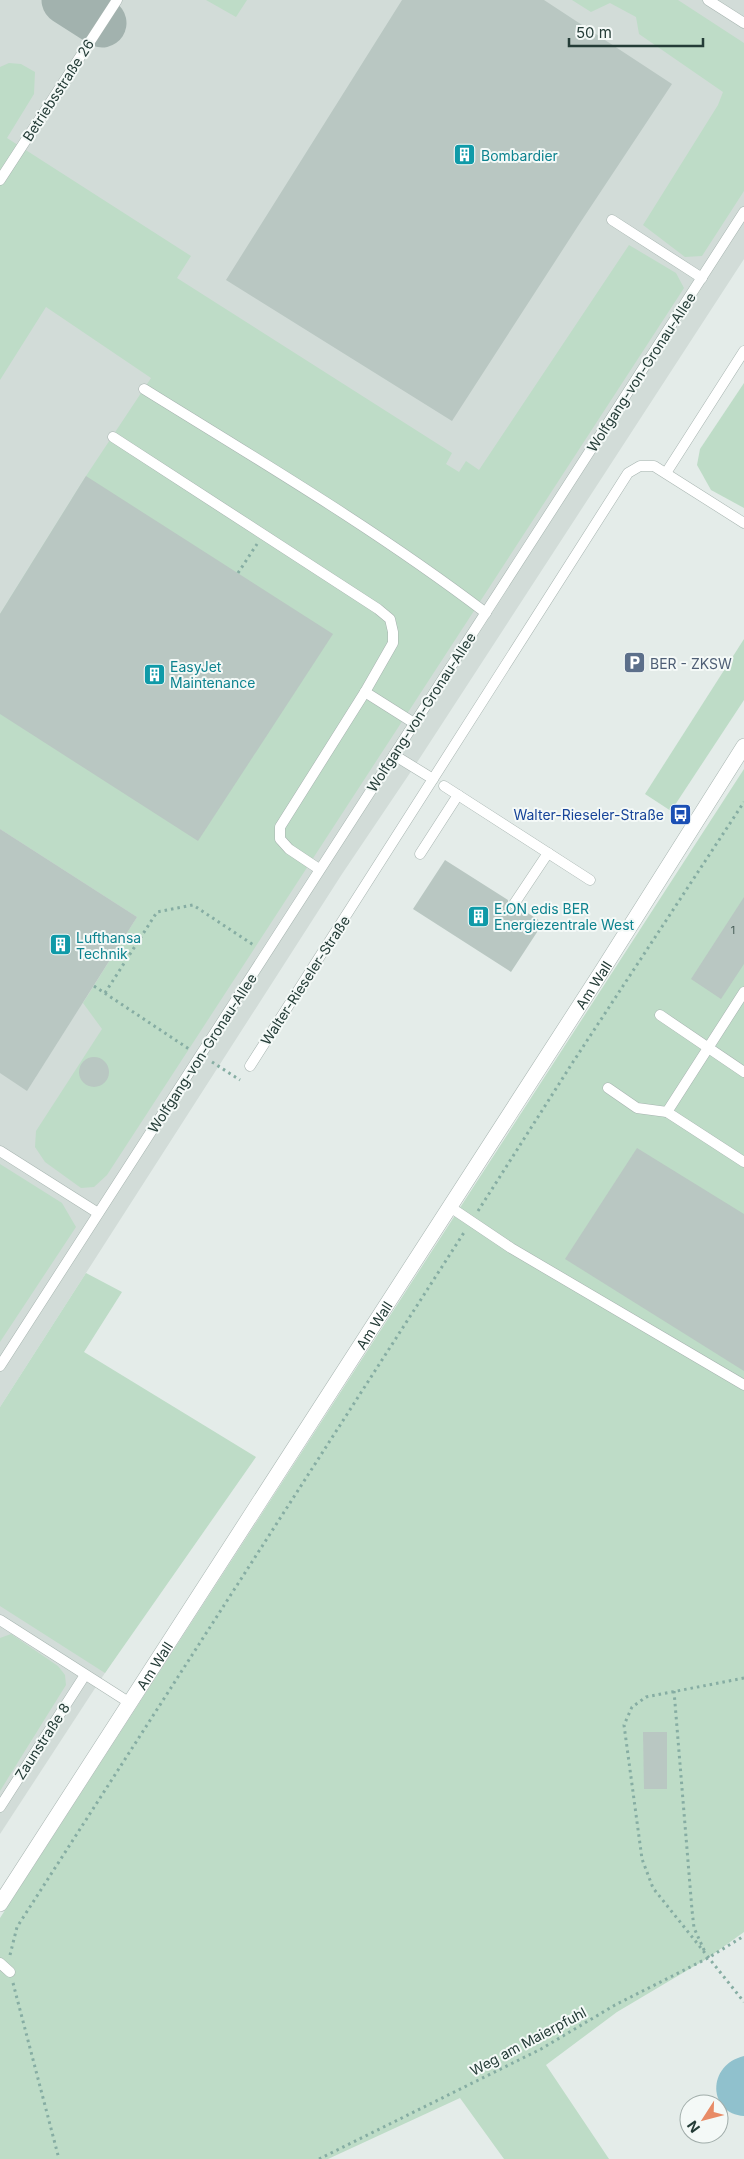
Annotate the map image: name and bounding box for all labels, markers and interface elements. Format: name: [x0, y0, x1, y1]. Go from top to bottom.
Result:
scale bar: [569, 15, 703, 47]
text: 50 m: [576, 23, 612, 42]
street label: Betriebsstraße 26: [19, 36, 97, 144]
building icon: Bombardier: [453, 143, 477, 167]
place label: Bombardier: [481, 147, 558, 164]
street label: Wolfgang-von-Gronau-Allee: [583, 289, 699, 455]
street label: Wolfgang-von-Gronau-Allee: [363, 629, 479, 795]
parking icon: BER - ZKSW: [622, 651, 646, 675]
place label: BER - ZKSW: [650, 655, 732, 672]
place label: EasyJet Maintenance: [170, 658, 255, 691]
building icon: EasyJet Maintenance: [142, 662, 166, 686]
bus stop icon: Walter-Rieseler-Straße: [668, 802, 692, 826]
place label: Walter-Rieseler-Straße: [513, 806, 664, 823]
place label: E.ON edis BER Energiezentrale West: [494, 900, 635, 933]
building icon: E.ON edis BER Energiezentrale West: [466, 904, 490, 928]
street label: Walter-Rieseler-Straße: [257, 912, 353, 1048]
house number: 1: [731, 923, 735, 937]
place label: Lufthansa Technik: [76, 929, 141, 962]
building icon: Lufthansa Technik: [48, 933, 72, 957]
street label: Am Wall: [571, 958, 615, 1012]
street label: Wolfgang-von-Gronau-Allee: [144, 970, 260, 1136]
street label: Am Wall: [352, 1298, 395, 1352]
street label: Am Wall: [132, 1638, 176, 1692]
street label: Zaunstraße 8: [11, 1700, 73, 1782]
street label: Weg am Maierpfuhl: [467, 2003, 589, 2079]
north arrow: [679, 2094, 729, 2144]
text: N: [683, 2118, 703, 2136]

